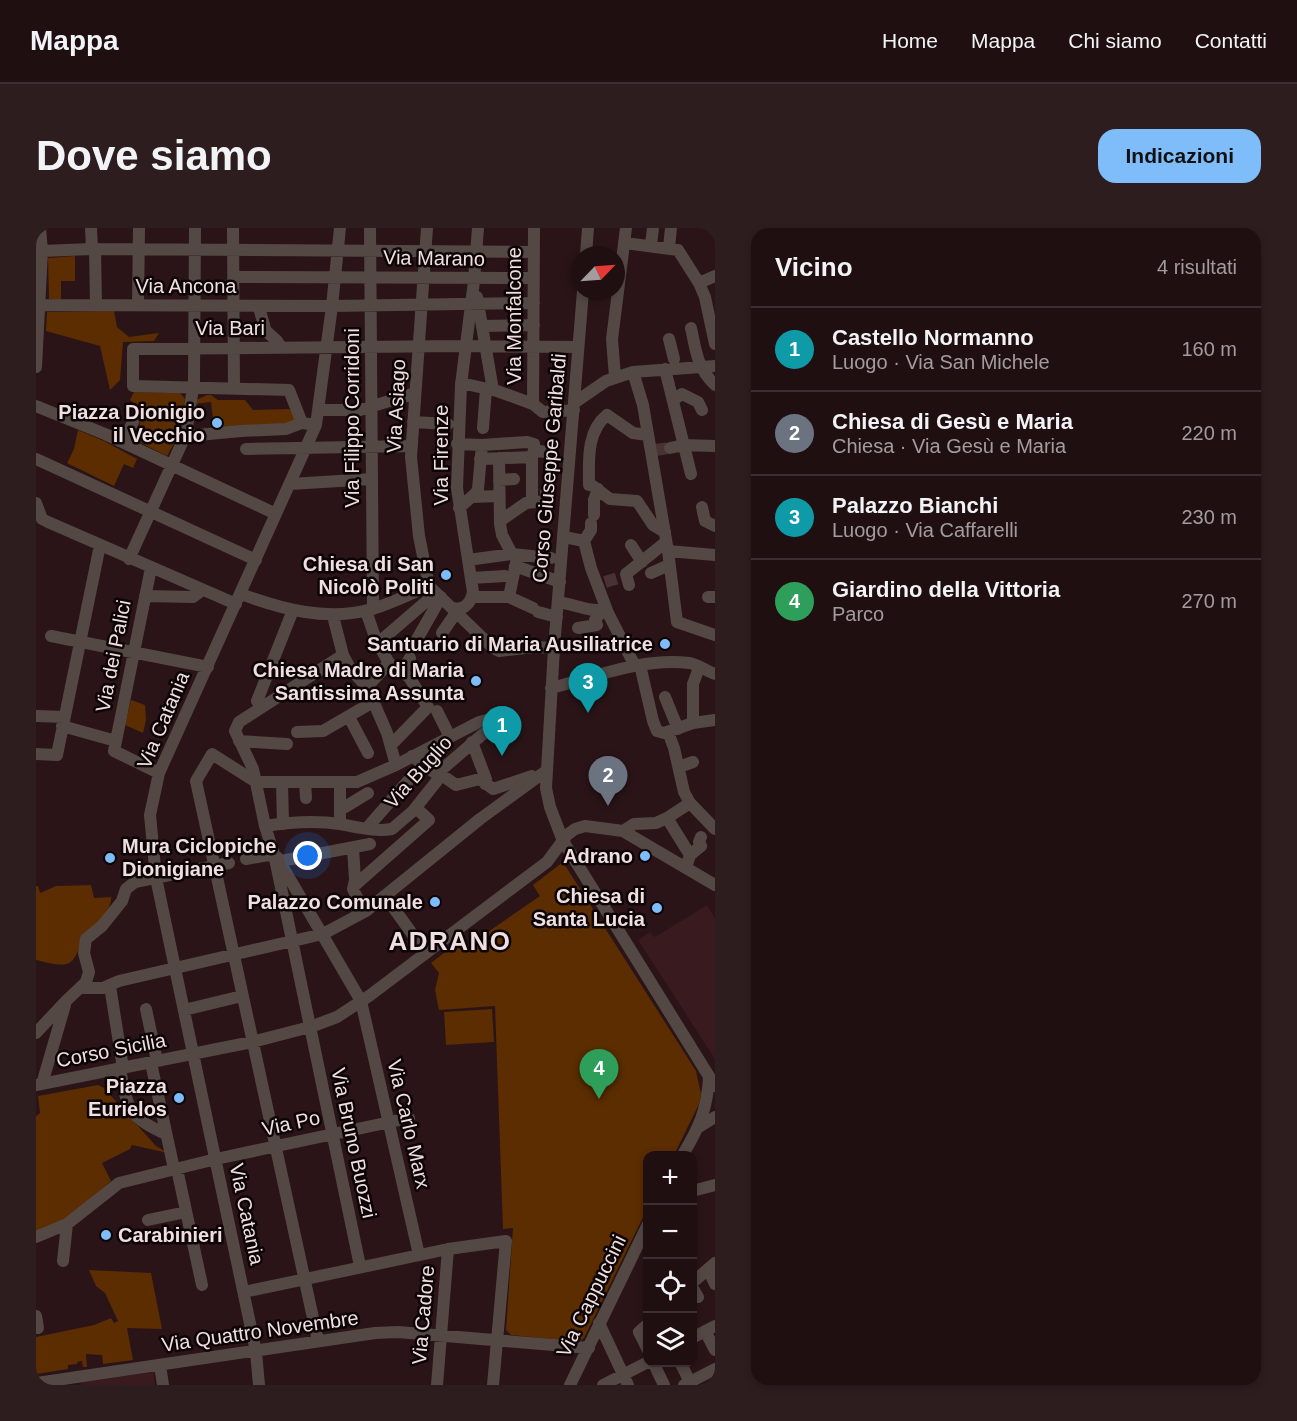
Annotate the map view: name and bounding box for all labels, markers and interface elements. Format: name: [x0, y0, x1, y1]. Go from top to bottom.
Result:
text: Mappa: [30, 25, 119, 56]
text: Home: [882, 29, 938, 52]
text: Mappa: [971, 29, 1035, 52]
text: Chi siamo: [1068, 29, 1162, 52]
text: Contatti: [1195, 29, 1267, 52]
button: Indicazioni: [1098, 129, 1261, 183]
text: Dove siamo: [36, 132, 272, 179]
street label: Via Marano: [383, 246, 485, 270]
north arrow: [571, 246, 625, 300]
street label: Via Monfalcone: [503, 247, 525, 385]
text: Vicino: [775, 252, 853, 282]
text: 4 risultati: [1157, 256, 1237, 278]
street label: Via Ancona: [136, 275, 237, 297]
street label: Via Bari: [195, 317, 265, 339]
text: Castello Normanno: [832, 325, 1034, 350]
street label: Via Filippo Corridoni: [341, 328, 363, 508]
text: 1: [789, 338, 800, 360]
text: 160 m: [1181, 338, 1237, 360]
text: Luogo · Via San Michele: [832, 351, 1050, 373]
street label: Corso Giuseppe Garibaldi: [528, 352, 570, 584]
street label: Via Asiago: [383, 358, 409, 454]
place label: Piazza Dionigio il Vecchio: [58, 401, 205, 446]
street label: Via Firenze: [430, 405, 452, 505]
text: Chiesa di Gesù e Maria: [832, 409, 1073, 434]
marker: Piazza Dionigio il Vecchio: [210, 416, 224, 430]
text: 2: [789, 422, 800, 444]
text: 220 m: [1181, 422, 1237, 444]
text: Chiesa · Via Gesù e Maria: [832, 435, 1066, 457]
text: Palazzo Bianchi: [832, 493, 998, 518]
text: 3: [789, 506, 800, 528]
text: 230 m: [1181, 506, 1237, 528]
text: Luogo · Via Caffarelli: [832, 519, 1018, 541]
place label: Chiesa di San Nicolò Politi: [303, 553, 434, 598]
marker: Chiesa di San Nicolò Politi: [439, 568, 453, 582]
text: Giardino della Vittoria: [832, 577, 1060, 602]
text: 4: [789, 590, 800, 612]
text: 270 m: [1181, 590, 1237, 612]
street label: Via dei Palici: [91, 598, 135, 714]
text: Parco: [832, 603, 884, 625]
place label: Santuario di Maria Ausiliatrice: [367, 633, 653, 655]
marker: Santuario di Maria Ausiliatrice: [658, 637, 672, 651]
place label: Chiesa Madre di Maria Santissima Assunta: [253, 659, 465, 704]
pin: 3: [568, 664, 608, 713]
street label: Via Catania: [133, 667, 194, 772]
marker: Chiesa Madre di Maria Santissima Assunta: [469, 674, 483, 688]
pin: 1: [482, 706, 522, 756]
street label: Via Buglio: [380, 731, 456, 813]
pin: 2: [588, 756, 628, 806]
place label: Mura Ciclopiche Dionigiane: [122, 835, 276, 880]
your location: [293, 841, 322, 870]
place label: Adrano: [563, 845, 633, 867]
marker: Adrano: [638, 849, 652, 863]
marker: Mura Ciclopiche Dionigiane: [103, 851, 117, 865]
place label: Chiesa di Santa Lucia: [533, 885, 646, 930]
place label: Palazzo Comunale: [247, 891, 423, 913]
marker: Palazzo Comunale: [428, 895, 442, 909]
marker: Chiesa di Santa Lucia: [650, 901, 664, 915]
district label: ADRANO: [388, 926, 512, 956]
street label: Corso Sicilia: [54, 1028, 169, 1071]
pin: 4: [580, 1050, 618, 1099]
street label: Via Carlo Marx: [383, 1057, 435, 1191]
street label: Via Bruno Buozzi: [327, 1066, 381, 1220]
place label: Piazza Eurielos: [88, 1075, 168, 1120]
marker: Piazza Eurielos: [172, 1091, 186, 1105]
street label: Via Po: [260, 1106, 322, 1140]
map controls: [643, 1151, 697, 1367]
button: +: [643, 1151, 697, 1205]
street label: Via Catania: [226, 1161, 269, 1268]
button: −: [643, 1205, 697, 1259]
place label: Carabinieri: [118, 1224, 222, 1246]
marker: Carabinieri: [99, 1228, 113, 1242]
street label: Via Cappuccini: [552, 1231, 630, 1361]
button: locate: [643, 1259, 697, 1313]
street label: Via Cadore: [408, 1264, 438, 1366]
street label: Via Quattro Novembre: [160, 1306, 360, 1356]
button: layers: [643, 1313, 697, 1367]

